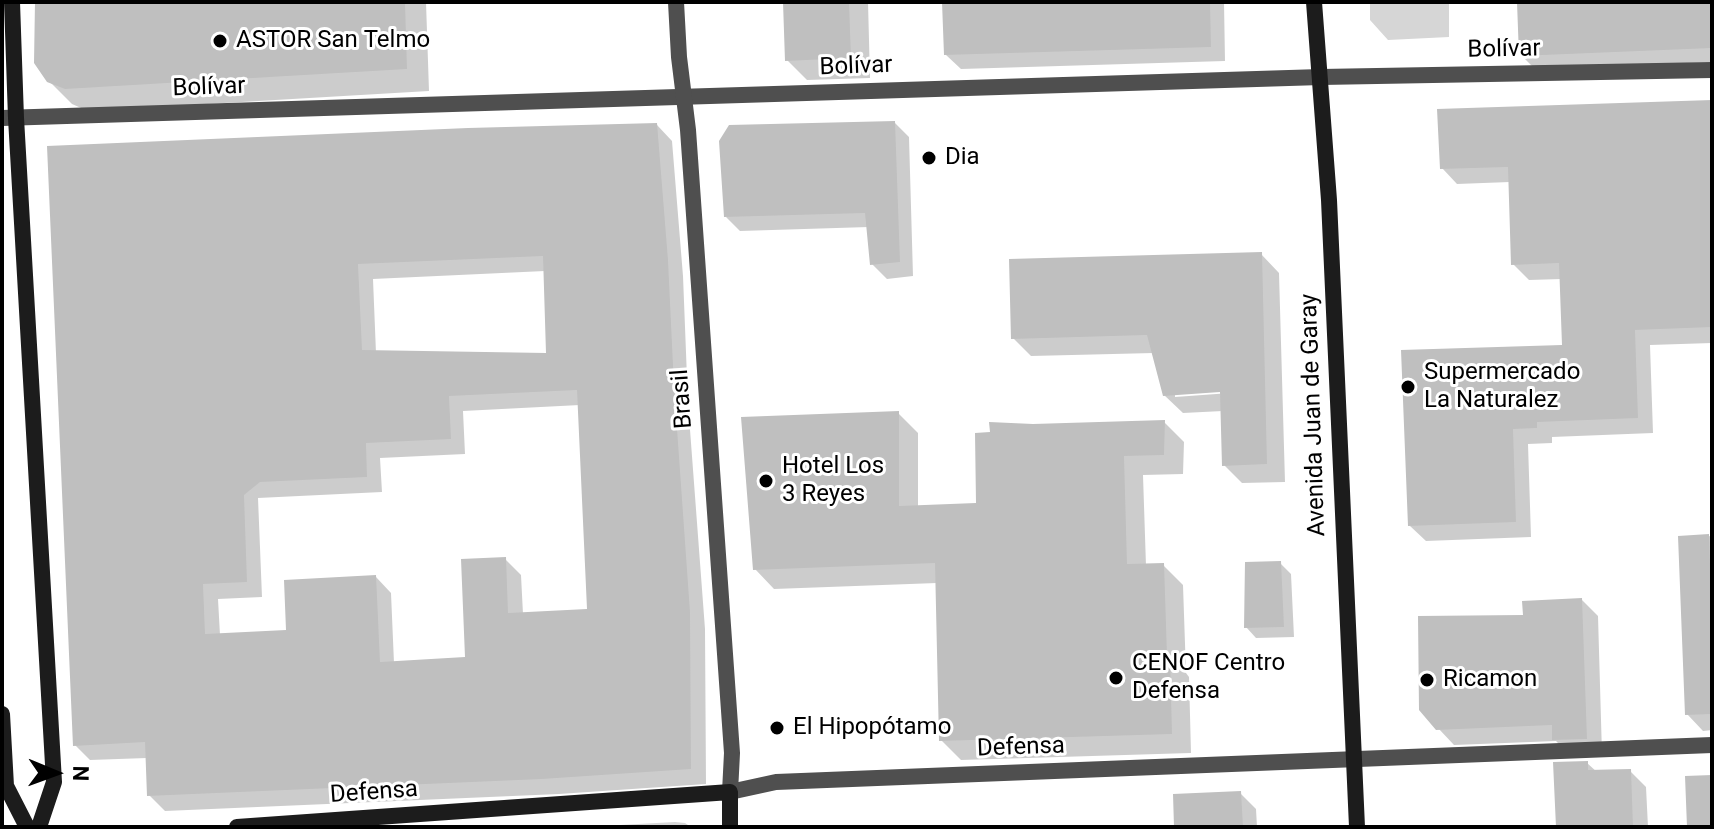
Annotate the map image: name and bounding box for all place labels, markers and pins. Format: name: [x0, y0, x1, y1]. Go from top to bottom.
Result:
place label: ASTOR San Telmo: [236, 27, 430, 55]
marker: ASTOR San Telmo: [211, 32, 229, 50]
place label: Dia: [945, 144, 980, 172]
marker: Dia: [920, 149, 938, 167]
place label: Supermercado La Naturalez: [1424, 359, 1580, 415]
marker: Supermercado La Naturalez: [1399, 378, 1417, 396]
place label: Hotel Los 3 Reyes: [782, 453, 884, 509]
marker: Hotel Los 3 Reyes: [757, 472, 775, 490]
place label: CENOF Centro Defensa: [1132, 650, 1285, 706]
place label: Ricamon: [1443, 666, 1537, 694]
marker: CENOF Centro Defensa: [1107, 669, 1125, 687]
marker: Ricamon: [1418, 671, 1436, 689]
place label: El Hipopótamo: [793, 714, 951, 742]
marker: El Hipopótamo: [768, 719, 786, 737]

